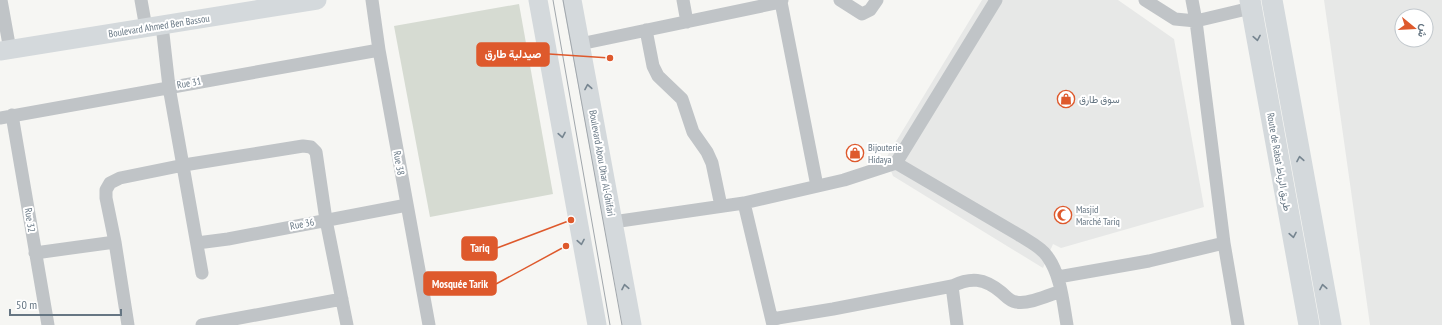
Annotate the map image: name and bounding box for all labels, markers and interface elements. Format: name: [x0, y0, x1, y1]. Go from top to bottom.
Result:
north arrow: [1394, 8, 1434, 48]
street label: Boulevard Ahmed Ben Bassou: [108, 12, 210, 40]
text: ش: [1415, 23, 1432, 40]
one-way arrow: [1252, 35, 1260, 41]
callout: صيدلية طارق: [477, 43, 549, 66]
text: صيدلية طارق: [485, 47, 541, 61]
street label: Rue 31: [176, 74, 202, 92]
one-way arrow: [585, 84, 593, 90]
shop icon: سوق طارق: [1056, 89, 1076, 109]
place label: سوق طارق: [1079, 93, 1120, 106]
street label: Boulevard Abou Dhar Al-Ghifari: [586, 109, 618, 217]
street label: Route de Rabat طريق الرباط: [1264, 112, 1294, 213]
one-way arrow: [557, 132, 566, 138]
place label: Bijouterie Hidaya: [868, 141, 902, 166]
shop icon: Bijouterie Hidaya: [845, 143, 865, 163]
street label: Rue 38: [390, 150, 408, 176]
one-way arrow: [1296, 156, 1305, 162]
place label: Masjid Marché Tariq: [1076, 203, 1120, 228]
mosque icon: Masjid Marché Tariq: [1053, 205, 1073, 225]
street label: Rue 32: [22, 207, 38, 233]
street label: Rue 36: [289, 215, 316, 233]
one-way arrow: [1288, 232, 1296, 238]
callout: Tariq: [462, 237, 497, 260]
one-way arrow: [577, 239, 585, 245]
text: Tariq: [470, 241, 490, 255]
callout: Mosquée Tarik: [424, 272, 496, 295]
text: Mosquée Tarik: [432, 277, 489, 291]
one-way arrow: [621, 284, 629, 290]
one-way arrow: [1320, 284, 1328, 290]
scale bar: [10, 291, 121, 317]
text: 50 m: [16, 297, 37, 312]

